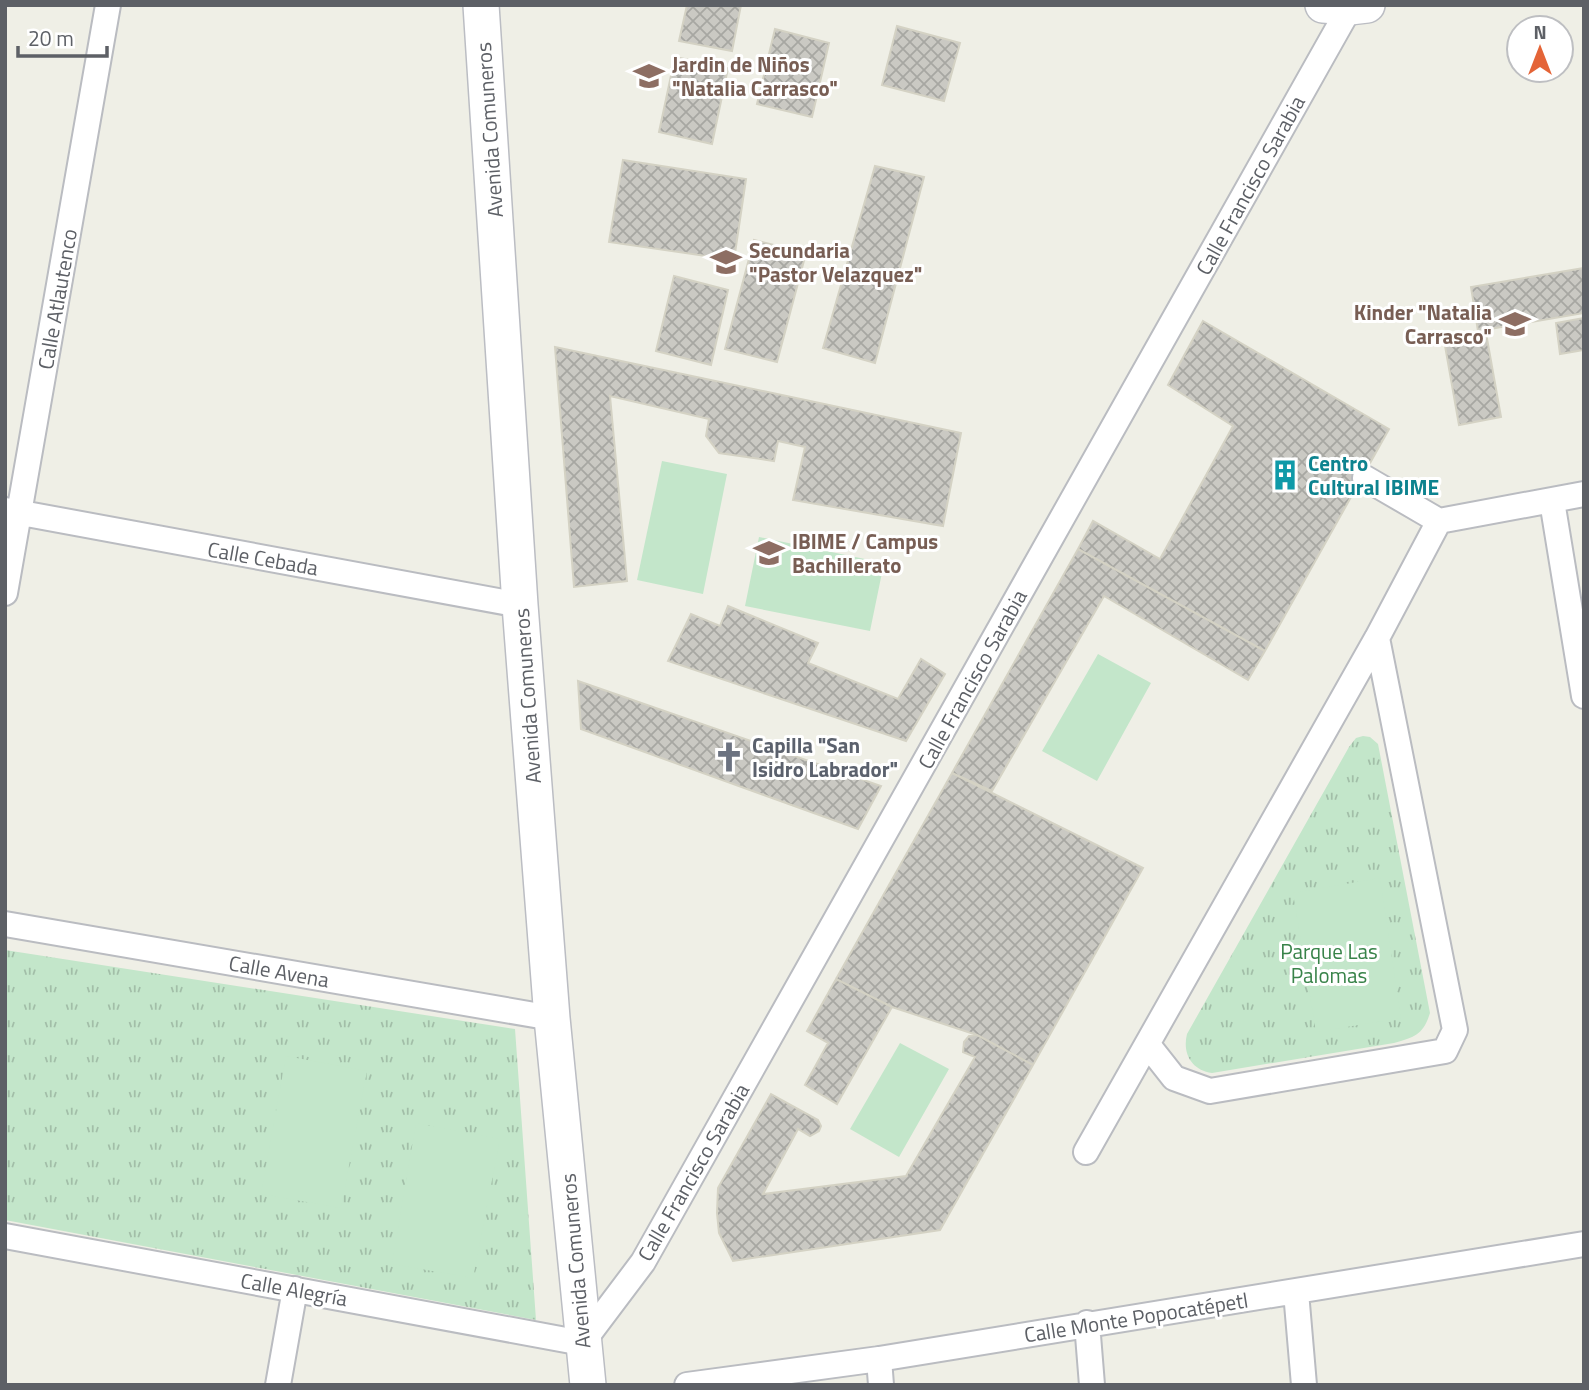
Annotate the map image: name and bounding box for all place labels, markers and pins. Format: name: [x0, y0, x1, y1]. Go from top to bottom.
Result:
place label: Jardin de Niños "Natalia Carrasco": [672, 48, 838, 104]
school or university icon: Jardin de Niños "Natalia Carrasco": [632, 59, 666, 93]
place label: Secundaria "Pastor Velazquez": [749, 234, 922, 290]
school or university icon: Secundaria "Pastor Velazquez": [709, 245, 743, 279]
place label: Kinder "Natalia Carrasco": [1354, 296, 1492, 352]
school or university icon: Kinder "Natalia Carrasco": [1498, 307, 1532, 341]
place label: Centro Cultural IBIME: [1308, 447, 1439, 503]
building icon: Centro Cultural IBIME: [1268, 458, 1302, 492]
place label: IBIME / Campus Bachillerato: [792, 525, 938, 581]
school or university icon: IBIME / Campus Bachillerato: [752, 536, 786, 570]
place label: Capilla "San Isidro Labrador": [752, 729, 898, 785]
church icon: Capilla "San Isidro Labrador": [712, 740, 746, 774]

